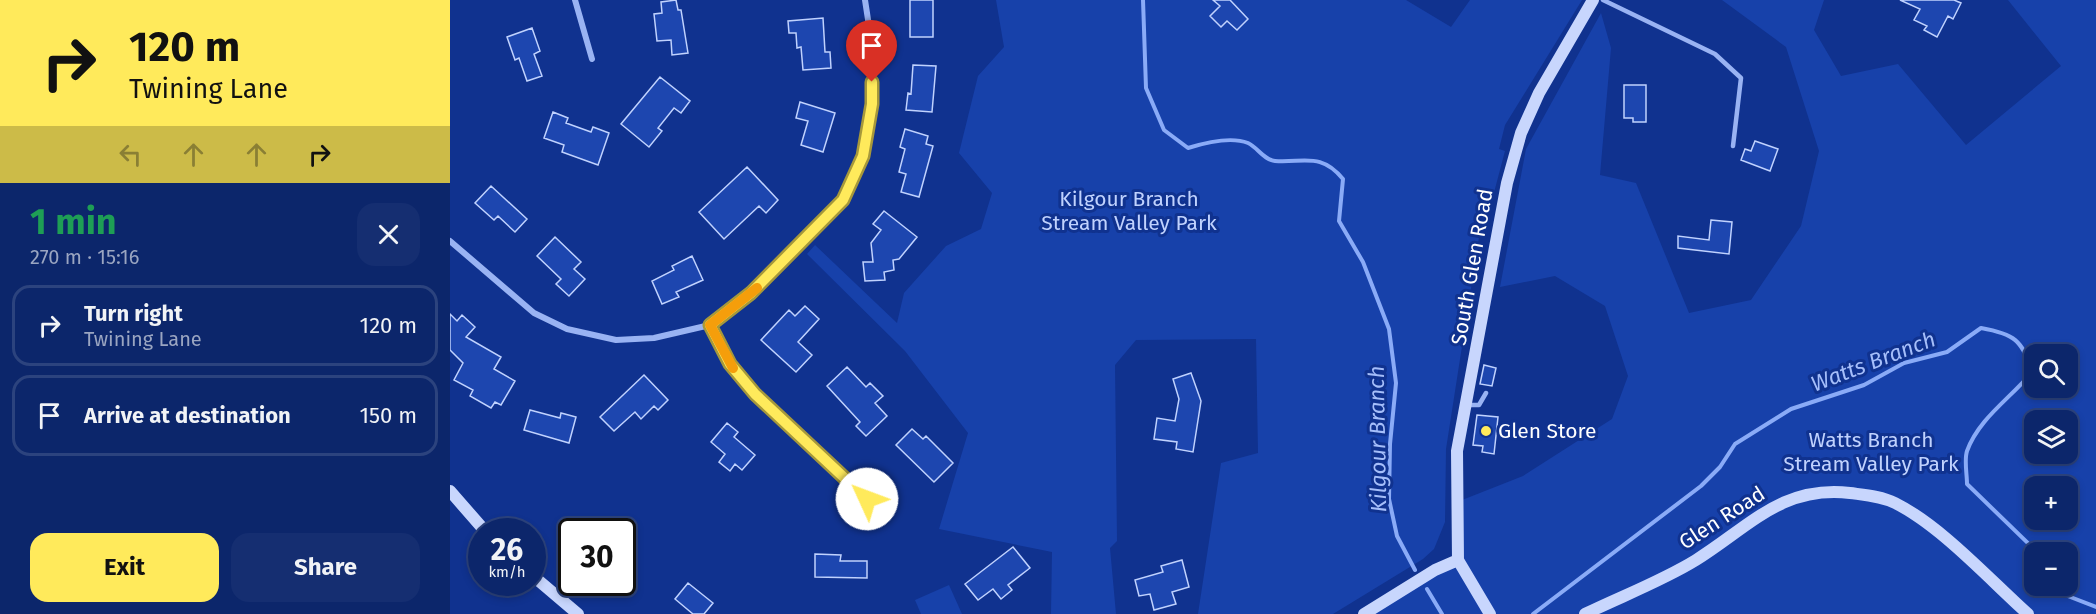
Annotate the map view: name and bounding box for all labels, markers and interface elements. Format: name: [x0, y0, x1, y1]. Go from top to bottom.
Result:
pin: [846, 20, 897, 82]
text: 120 m: [129, 22, 240, 72]
icon: right: [30, 24, 108, 102]
icon: arrive: [855, 29, 888, 62]
text: Twining Lane: [129, 73, 288, 105]
icon: left: [114, 138, 147, 171]
icon: ahead: [177, 138, 210, 171]
icon: ahead: [240, 138, 273, 171]
icon: right: [303, 138, 336, 171]
park label: Kilgour Branch Stream Valley Park: [1041, 186, 1217, 236]
street label: South Glen Road: [1445, 187, 1499, 347]
text: 1 min: [30, 200, 117, 244]
button: close: [357, 203, 420, 266]
text: 270 m · 15:16: [30, 245, 139, 269]
text: Turn right: [84, 300, 183, 327]
icon: right: [33, 309, 66, 342]
text: 120 m: [360, 312, 417, 339]
water label: Watts Branch: [1807, 325, 1939, 398]
text: Twining Lane: [84, 327, 202, 351]
map controls: [2024, 344, 2078, 596]
button: search: [2024, 344, 2078, 398]
water label: Kilgour Branch: [1363, 365, 1392, 513]
icon: arrive: [33, 399, 66, 432]
text: Arrive at destination: [84, 402, 291, 429]
text: 150 m: [359, 402, 417, 429]
button: layers: [2024, 410, 2078, 464]
place label: Glen Store: [1498, 418, 1597, 444]
marker: Glen Store: [1479, 424, 1493, 438]
park label: Watts Branch Stream Valley Park: [1783, 427, 1959, 477]
position arrow: [835, 467, 899, 531]
button: +: [2024, 476, 2078, 530]
street label: Glen Road: [1674, 481, 1770, 555]
speed limit sign: 30: [558, 518, 636, 596]
text: 26: [491, 532, 523, 568]
button: Exit: [30, 533, 219, 602]
button: Share: [231, 533, 420, 602]
button: −: [2024, 542, 2078, 596]
text: km/h: [488, 563, 526, 581]

